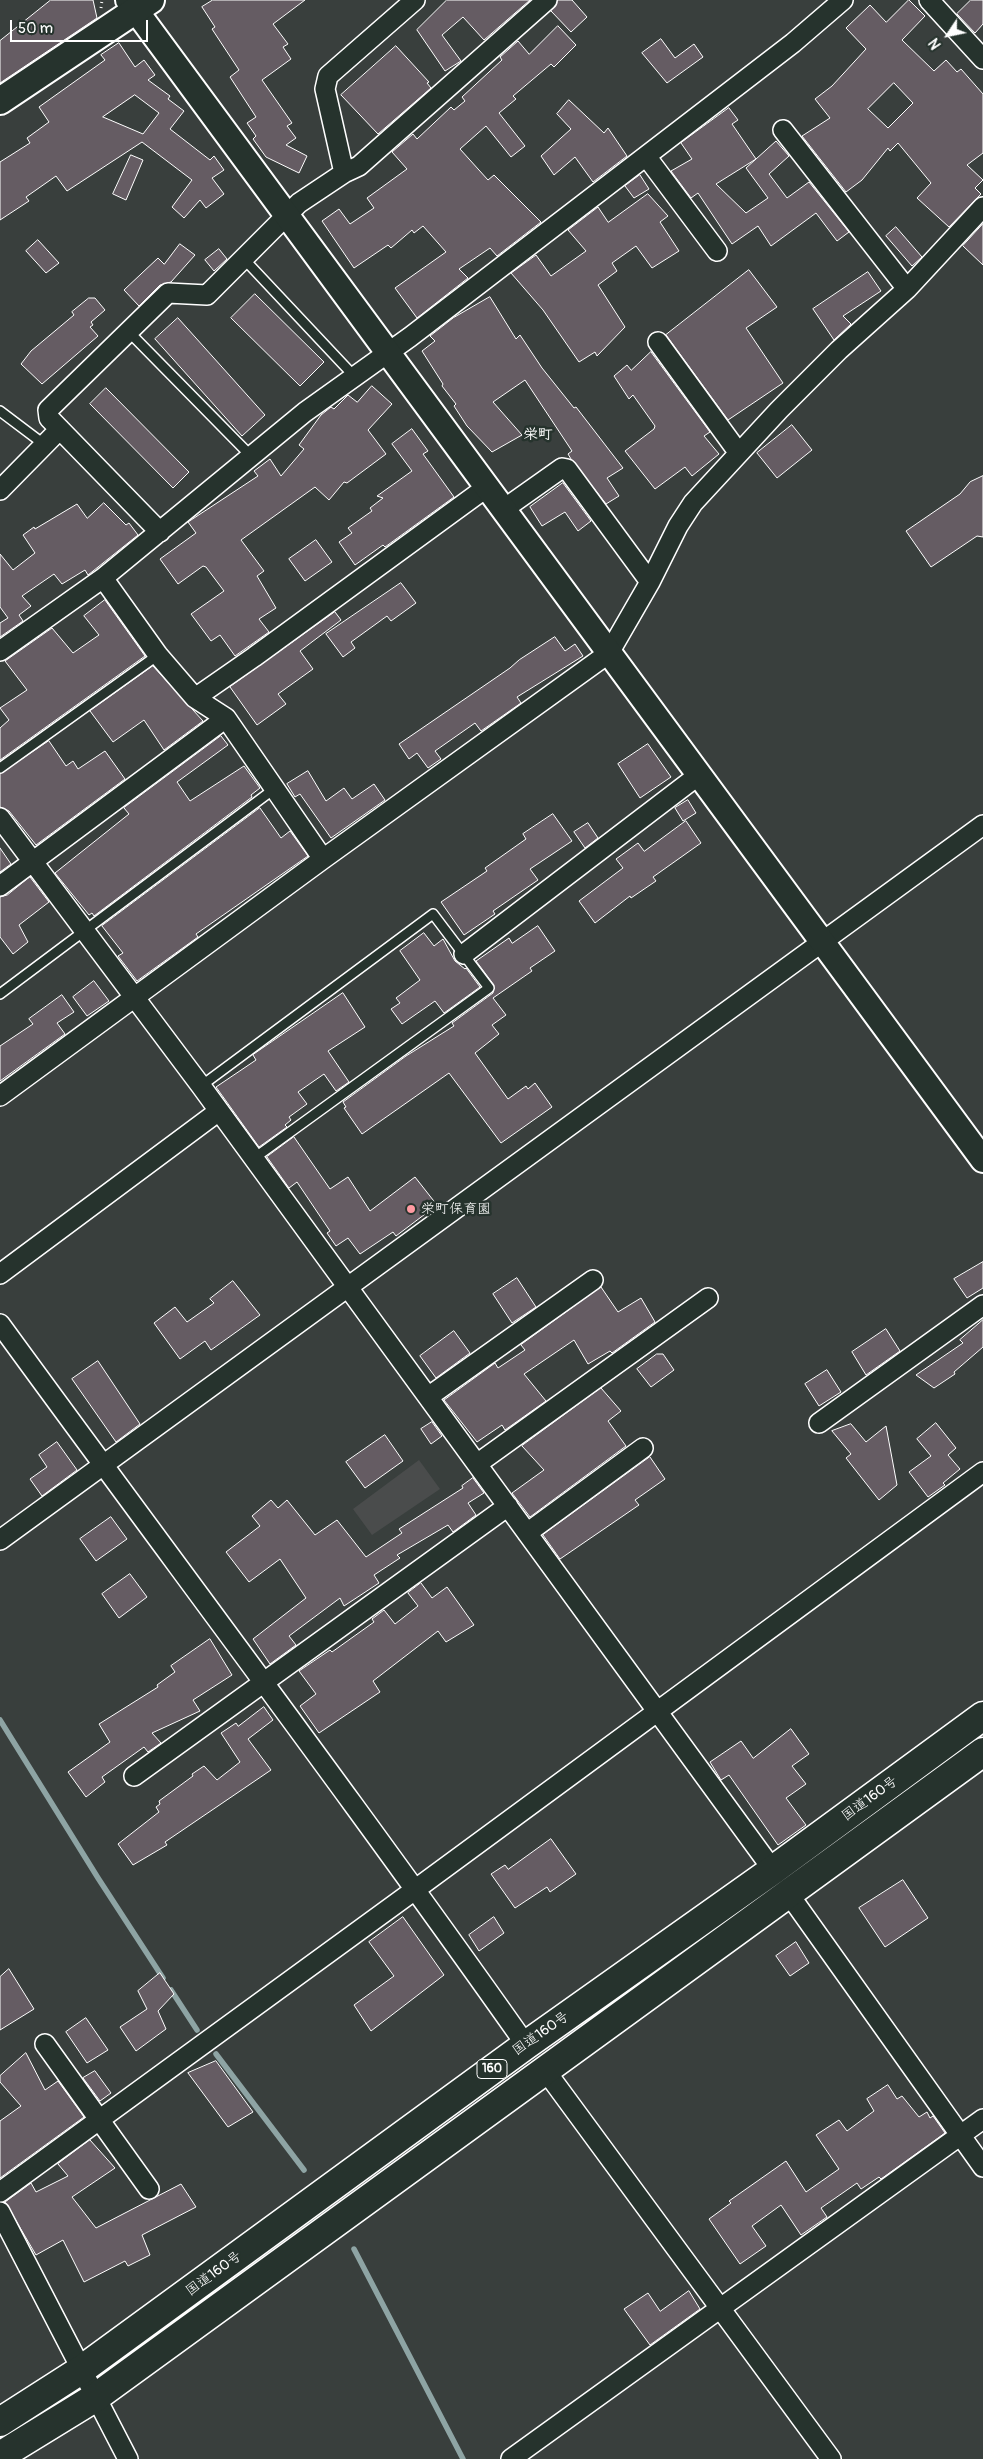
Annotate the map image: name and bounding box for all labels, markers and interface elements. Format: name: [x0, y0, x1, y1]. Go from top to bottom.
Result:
scale bar: [12, 10, 150, 42]
north arrow: [923, 10, 973, 60]
text: 50 m: [18, 19, 53, 38]
text: N: [925, 35, 945, 52]
district label: 栄町: [523, 426, 553, 444]
place label: 栄町保育園: [421, 1201, 491, 1217]
marker: 栄町保育園: [405, 1203, 417, 1215]
street label: 国道160号: [839, 1773, 901, 1825]
street label: 国道160号: [509, 2008, 573, 2060]
road number: 160: [477, 2060, 507, 2078]
street label: 国道160号: [183, 2248, 245, 2300]

